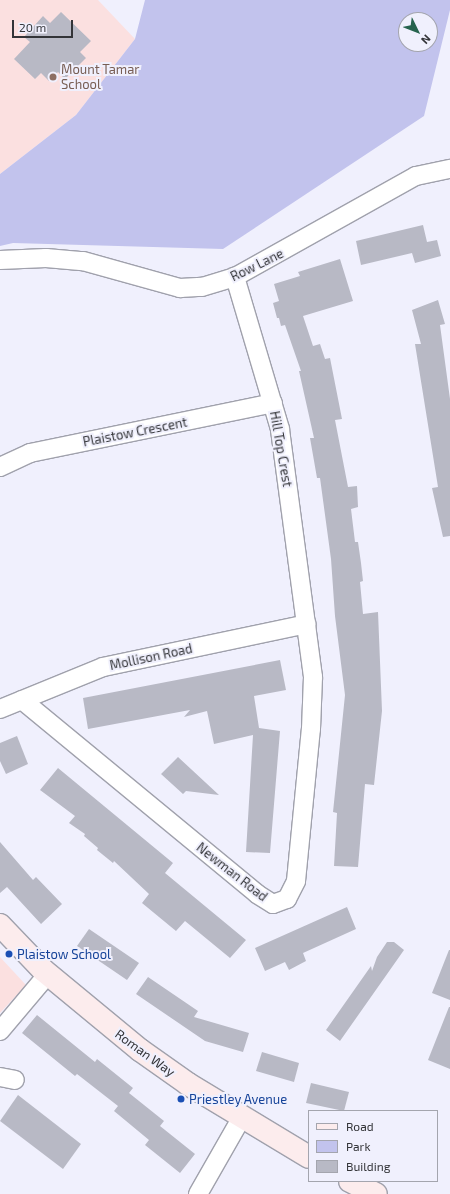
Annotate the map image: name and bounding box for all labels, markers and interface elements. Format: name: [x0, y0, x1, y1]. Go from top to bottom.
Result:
scale bar: [14, 12, 75, 38]
north arrow: [398, 12, 438, 52]
text: 20 m: [19, 20, 46, 34]
text: N: [419, 32, 434, 47]
place label: Mount Tamar School: [61, 62, 140, 93]
marker: Mount Tamar School: [48, 72, 58, 82]
street label: Row Lane: [228, 245, 286, 285]
street label: Hill Top Crest: [267, 410, 295, 488]
street label: Plaistow Crescent: [81, 414, 189, 450]
street label: Mollison Road: [108, 641, 194, 673]
street label: Newman Road: [193, 839, 271, 905]
place label: Plaistow School: [17, 946, 111, 962]
marker: Plaistow School: [4, 949, 14, 959]
street label: Roman Way: [112, 1026, 178, 1080]
place label: Priestley Avenue: [189, 1091, 288, 1107]
marker: Priestley Avenue: [176, 1094, 186, 1104]
legend: [308, 1110, 438, 1182]
text: Road: [346, 1119, 374, 1133]
text: Park: [346, 1139, 371, 1153]
text: Building: [346, 1159, 390, 1173]

